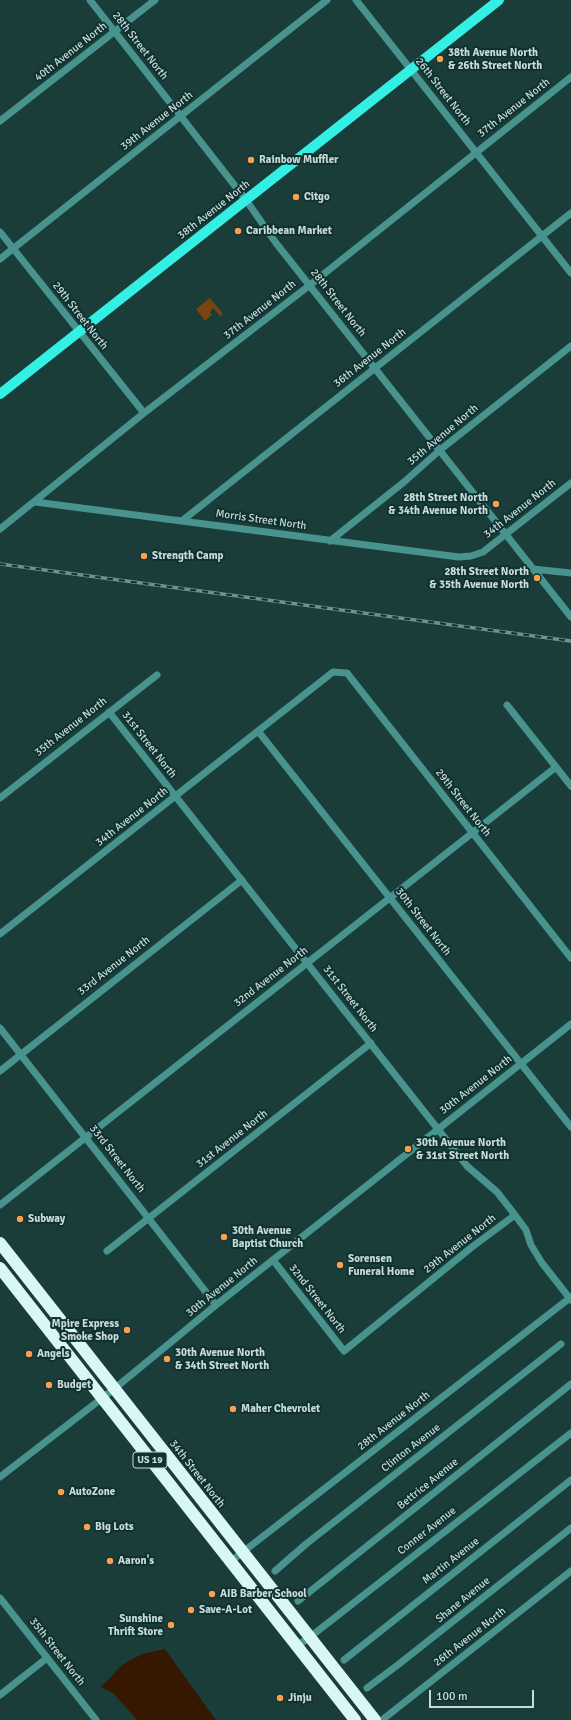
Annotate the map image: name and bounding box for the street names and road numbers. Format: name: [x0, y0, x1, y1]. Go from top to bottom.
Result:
street label: 28th Street North: [109, 9, 171, 83]
street label: 40th Avenue North: [32, 20, 110, 84]
street label: 26th Street North: [412, 55, 474, 129]
street label: 37th Avenue North: [475, 76, 553, 140]
street label: 39th Avenue North: [118, 89, 196, 153]
street label: 38th Avenue North: [175, 178, 253, 242]
street label: 28th Street North: [307, 266, 369, 340]
street label: 37th Avenue North: [221, 278, 299, 342]
street label: 29th Street North: [49, 279, 111, 353]
street label: 36th Avenue North: [331, 326, 409, 390]
street label: 35th Avenue North: [405, 402, 481, 468]
street label: 34th Avenue North: [481, 477, 559, 541]
street label: Morris Street North: [215, 507, 307, 533]
street label: 35th Avenue North: [32, 695, 110, 759]
street label: 31st Street North: [119, 709, 179, 781]
street label: 29th Street North: [432, 766, 494, 840]
street label: 34th Avenue North: [93, 785, 171, 849]
street label: 30th Street North: [392, 885, 454, 959]
street label: 33rd Avenue North: [75, 934, 153, 998]
street label: 32nd Avenue North: [231, 944, 311, 1010]
street label: 31st Street North: [320, 963, 380, 1035]
street label: 30th Avenue North: [437, 1053, 515, 1117]
street label: 31st Avenue North: [194, 1107, 270, 1171]
street label: 33rd Street North: [86, 1122, 148, 1196]
street label: 29th Avenue North: [421, 1212, 499, 1276]
street label: 30th Avenue North: [184, 1254, 260, 1320]
street label: 32nd Street North: [286, 1262, 348, 1336]
street label: 28th Avenue North: [355, 1389, 433, 1453]
street label: Clinton Avenue: [379, 1421, 443, 1475]
street label: 34th Street North: [166, 1437, 228, 1511]
road number: US 19: [133, 1452, 167, 1468]
street label: Bettrice Avenue: [395, 1455, 461, 1513]
street label: Conner Avenue: [395, 1504, 459, 1558]
street label: Martin Avenue: [420, 1535, 482, 1587]
street label: Shane Avenue: [433, 1574, 493, 1626]
street label: 26th Avenue North: [431, 1605, 509, 1669]
street label: 35th Street North: [26, 1615, 88, 1689]

